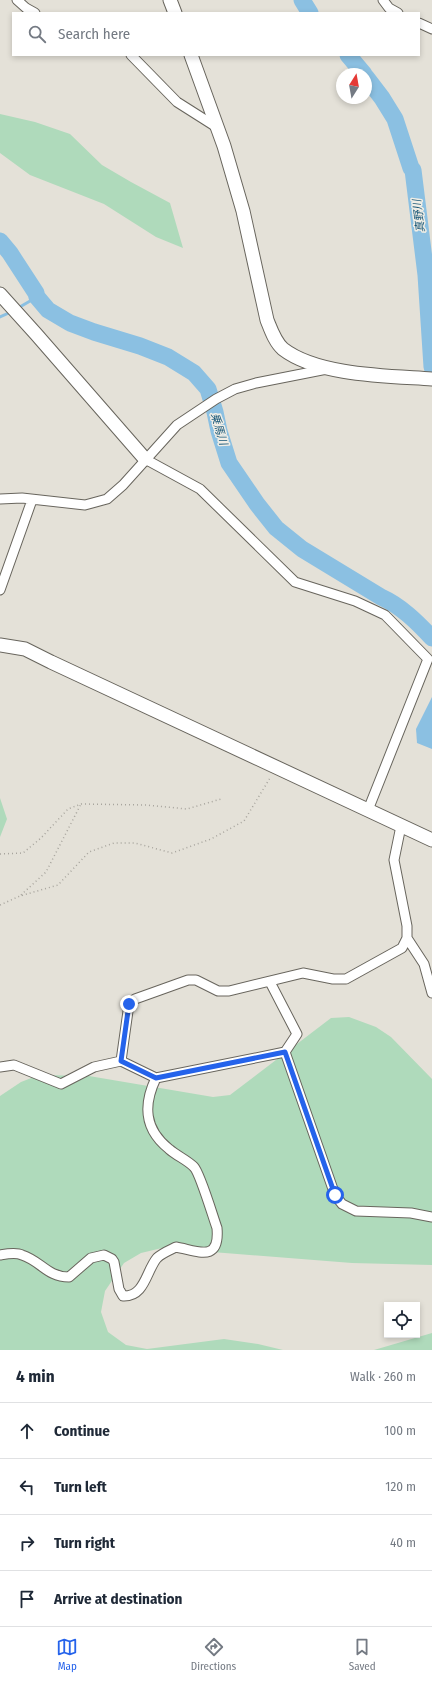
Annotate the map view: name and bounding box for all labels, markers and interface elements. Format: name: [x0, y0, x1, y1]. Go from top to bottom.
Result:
search box: [12, 12, 420, 56]
icon: search: [26, 23, 48, 45]
text: Search here: [58, 25, 130, 43]
north arrow: [336, 68, 372, 104]
water label: 真野川: [410, 198, 427, 233]
water label: 乗馬川: [208, 411, 230, 448]
route end: [120, 995, 138, 1013]
route start: [326, 1186, 344, 1204]
map controls: [384, 1302, 420, 1338]
button: locate: [384, 1302, 420, 1338]
text: 4 min: [16, 1366, 55, 1387]
text: Walk · 260 m: [350, 1369, 416, 1384]
icon: ahead: [16, 1420, 38, 1442]
text: Continue: [54, 1422, 110, 1440]
text: 100 m: [384, 1423, 416, 1438]
icon: left: [16, 1476, 38, 1498]
text: Turn left: [54, 1478, 107, 1496]
text: 120 m: [385, 1479, 416, 1494]
icon: right: [16, 1532, 38, 1554]
text: Turn right: [54, 1534, 115, 1552]
text: 40 m: [390, 1535, 416, 1550]
icon: arrive: [16, 1588, 38, 1610]
text: Arrive at destination: [54, 1590, 182, 1608]
tab: Map: [56, 1636, 78, 1673]
tab: Directions: [191, 1636, 236, 1673]
tab: Saved: [349, 1636, 376, 1673]

